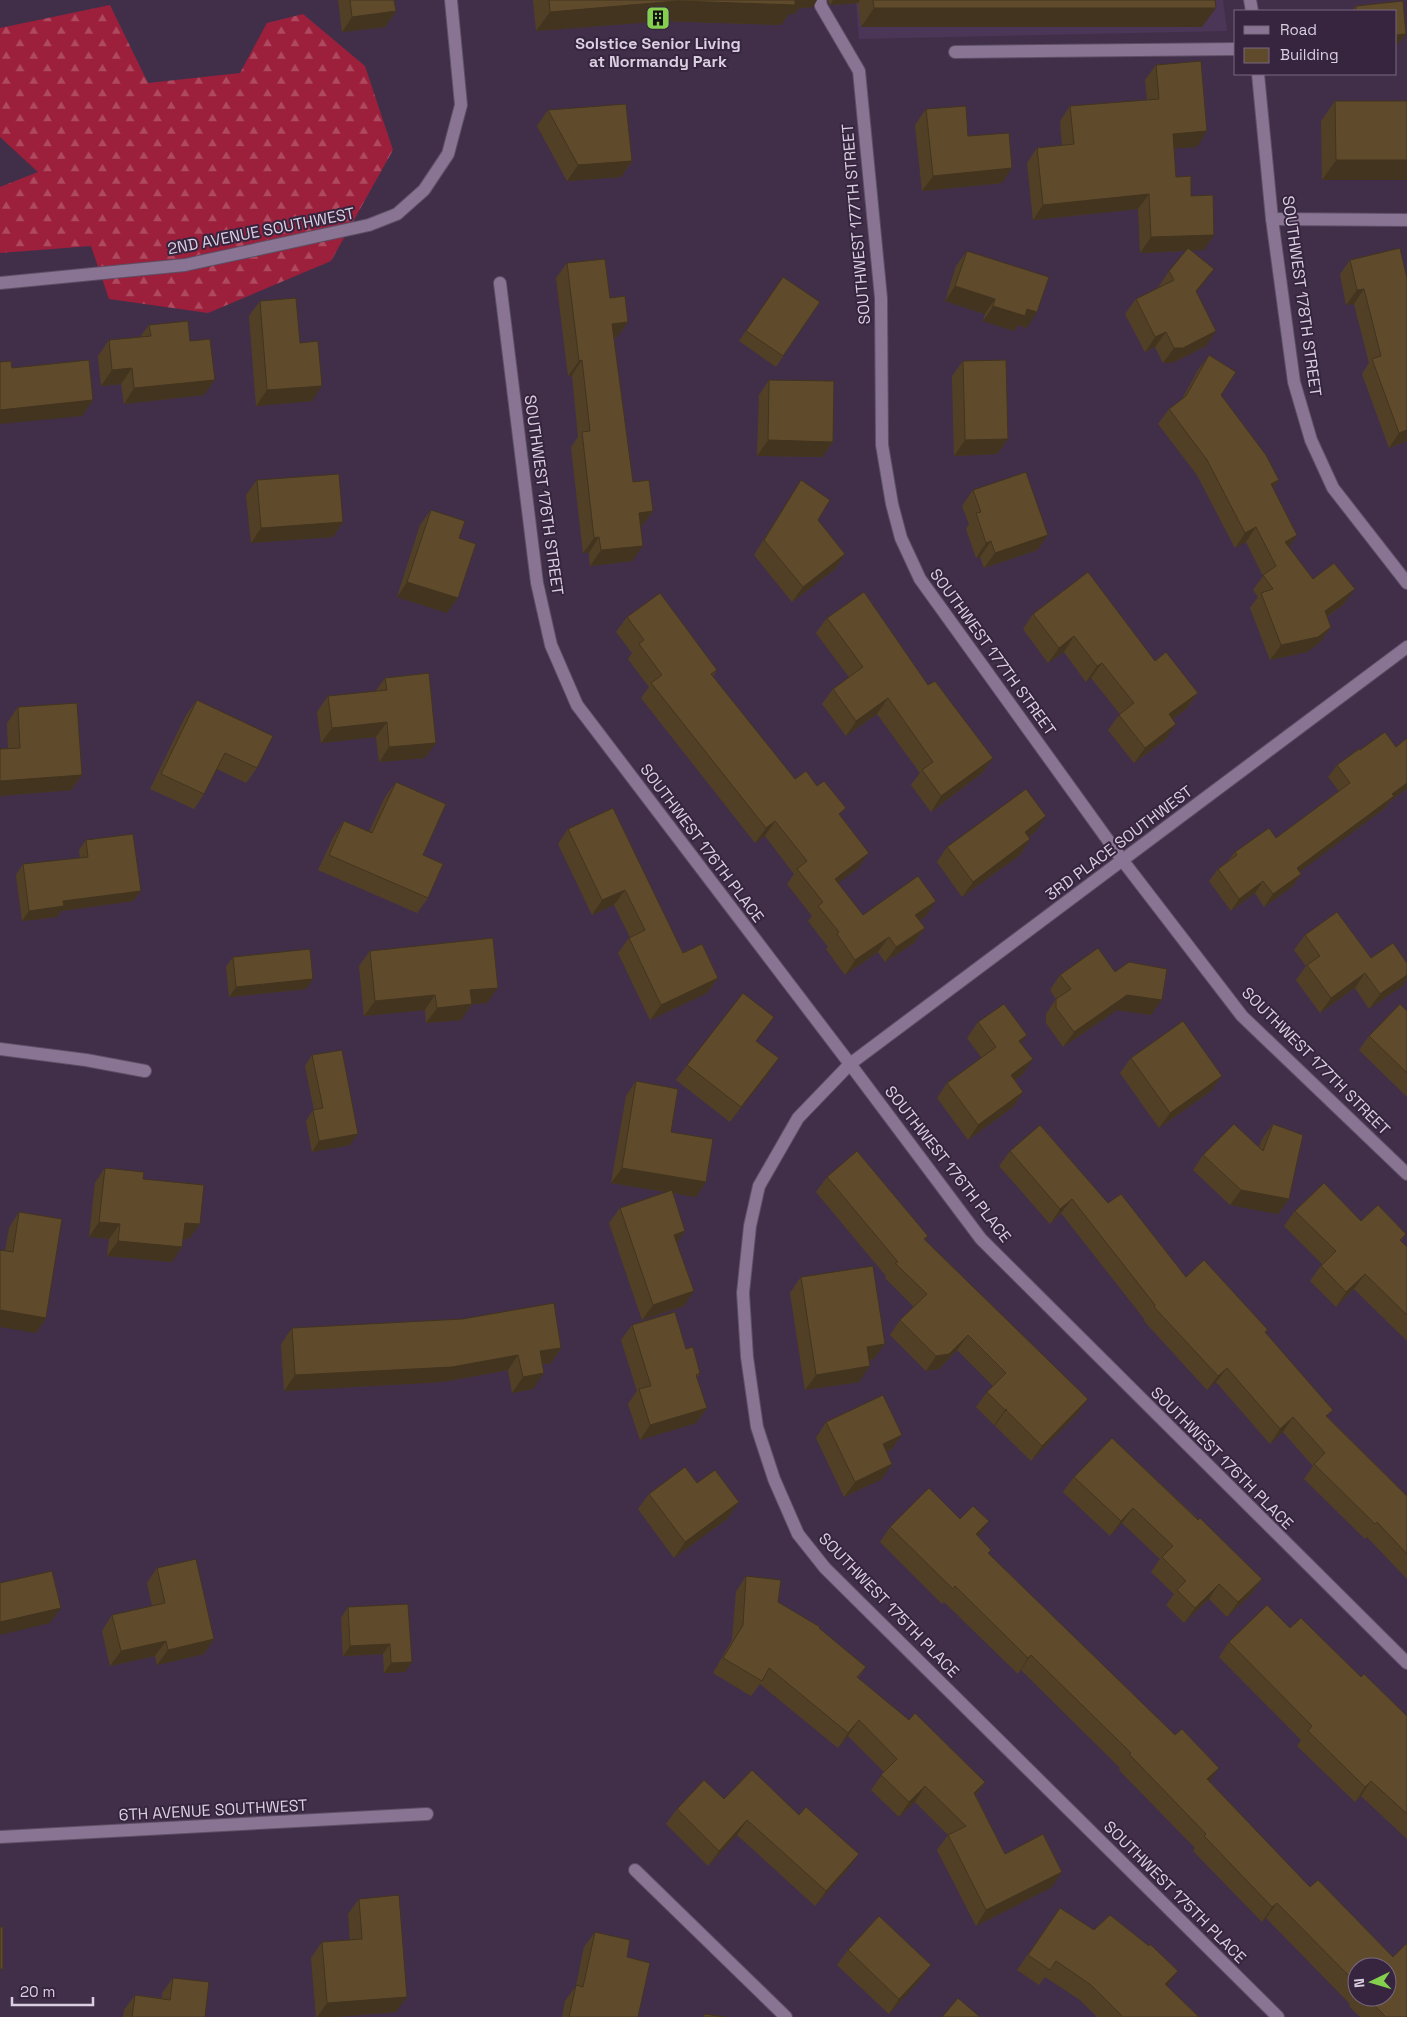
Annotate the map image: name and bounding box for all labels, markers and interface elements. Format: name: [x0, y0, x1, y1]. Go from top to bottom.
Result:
building icon: Solstice Senior Living at Normandy Park: [645, 5, 671, 31]
legend: [1234, 10, 1397, 75]
text: Road: [1280, 20, 1317, 39]
place label: Solstice Senior Living at Normandy Park: [575, 33, 741, 72]
text: Building: [1280, 45, 1339, 64]
street label: SOUTHWEST 177TH STREET: [837, 123, 875, 325]
street label: SOUTHWEST 178TH STREET: [1278, 194, 1326, 398]
street label: 2ND AVENUE SOUTHWEST: [166, 203, 356, 259]
street label: SOUTHWEST 176TH STREET: [520, 393, 568, 597]
street label: SOUTHWEST 177TH STREET: [925, 564, 1061, 740]
street label: SOUTHWEST 176TH PLACE: [635, 759, 769, 927]
street label: 3RD PLACE SOUTHWEST: [1041, 781, 1197, 905]
street label: SOUTHWEST 177TH STREET: [1237, 982, 1395, 1140]
street label: SOUTHWEST 176TH PLACE: [880, 1081, 1016, 1247]
street label: SOUTHWEST 176TH PLACE: [1146, 1382, 1298, 1534]
street label: SOUTHWEST 175TH PLACE: [814, 1528, 964, 1682]
street label: 6TH AVENUE SOUTHWEST: [118, 1795, 308, 1825]
street label: SOUTHWEST 175TH PLACE: [1099, 1816, 1251, 1968]
north arrow: [1347, 1957, 1397, 2007]
scale bar: [12, 1974, 94, 2006]
text: N: [1350, 1978, 1368, 1989]
text: 20 m: [20, 1982, 55, 2001]

